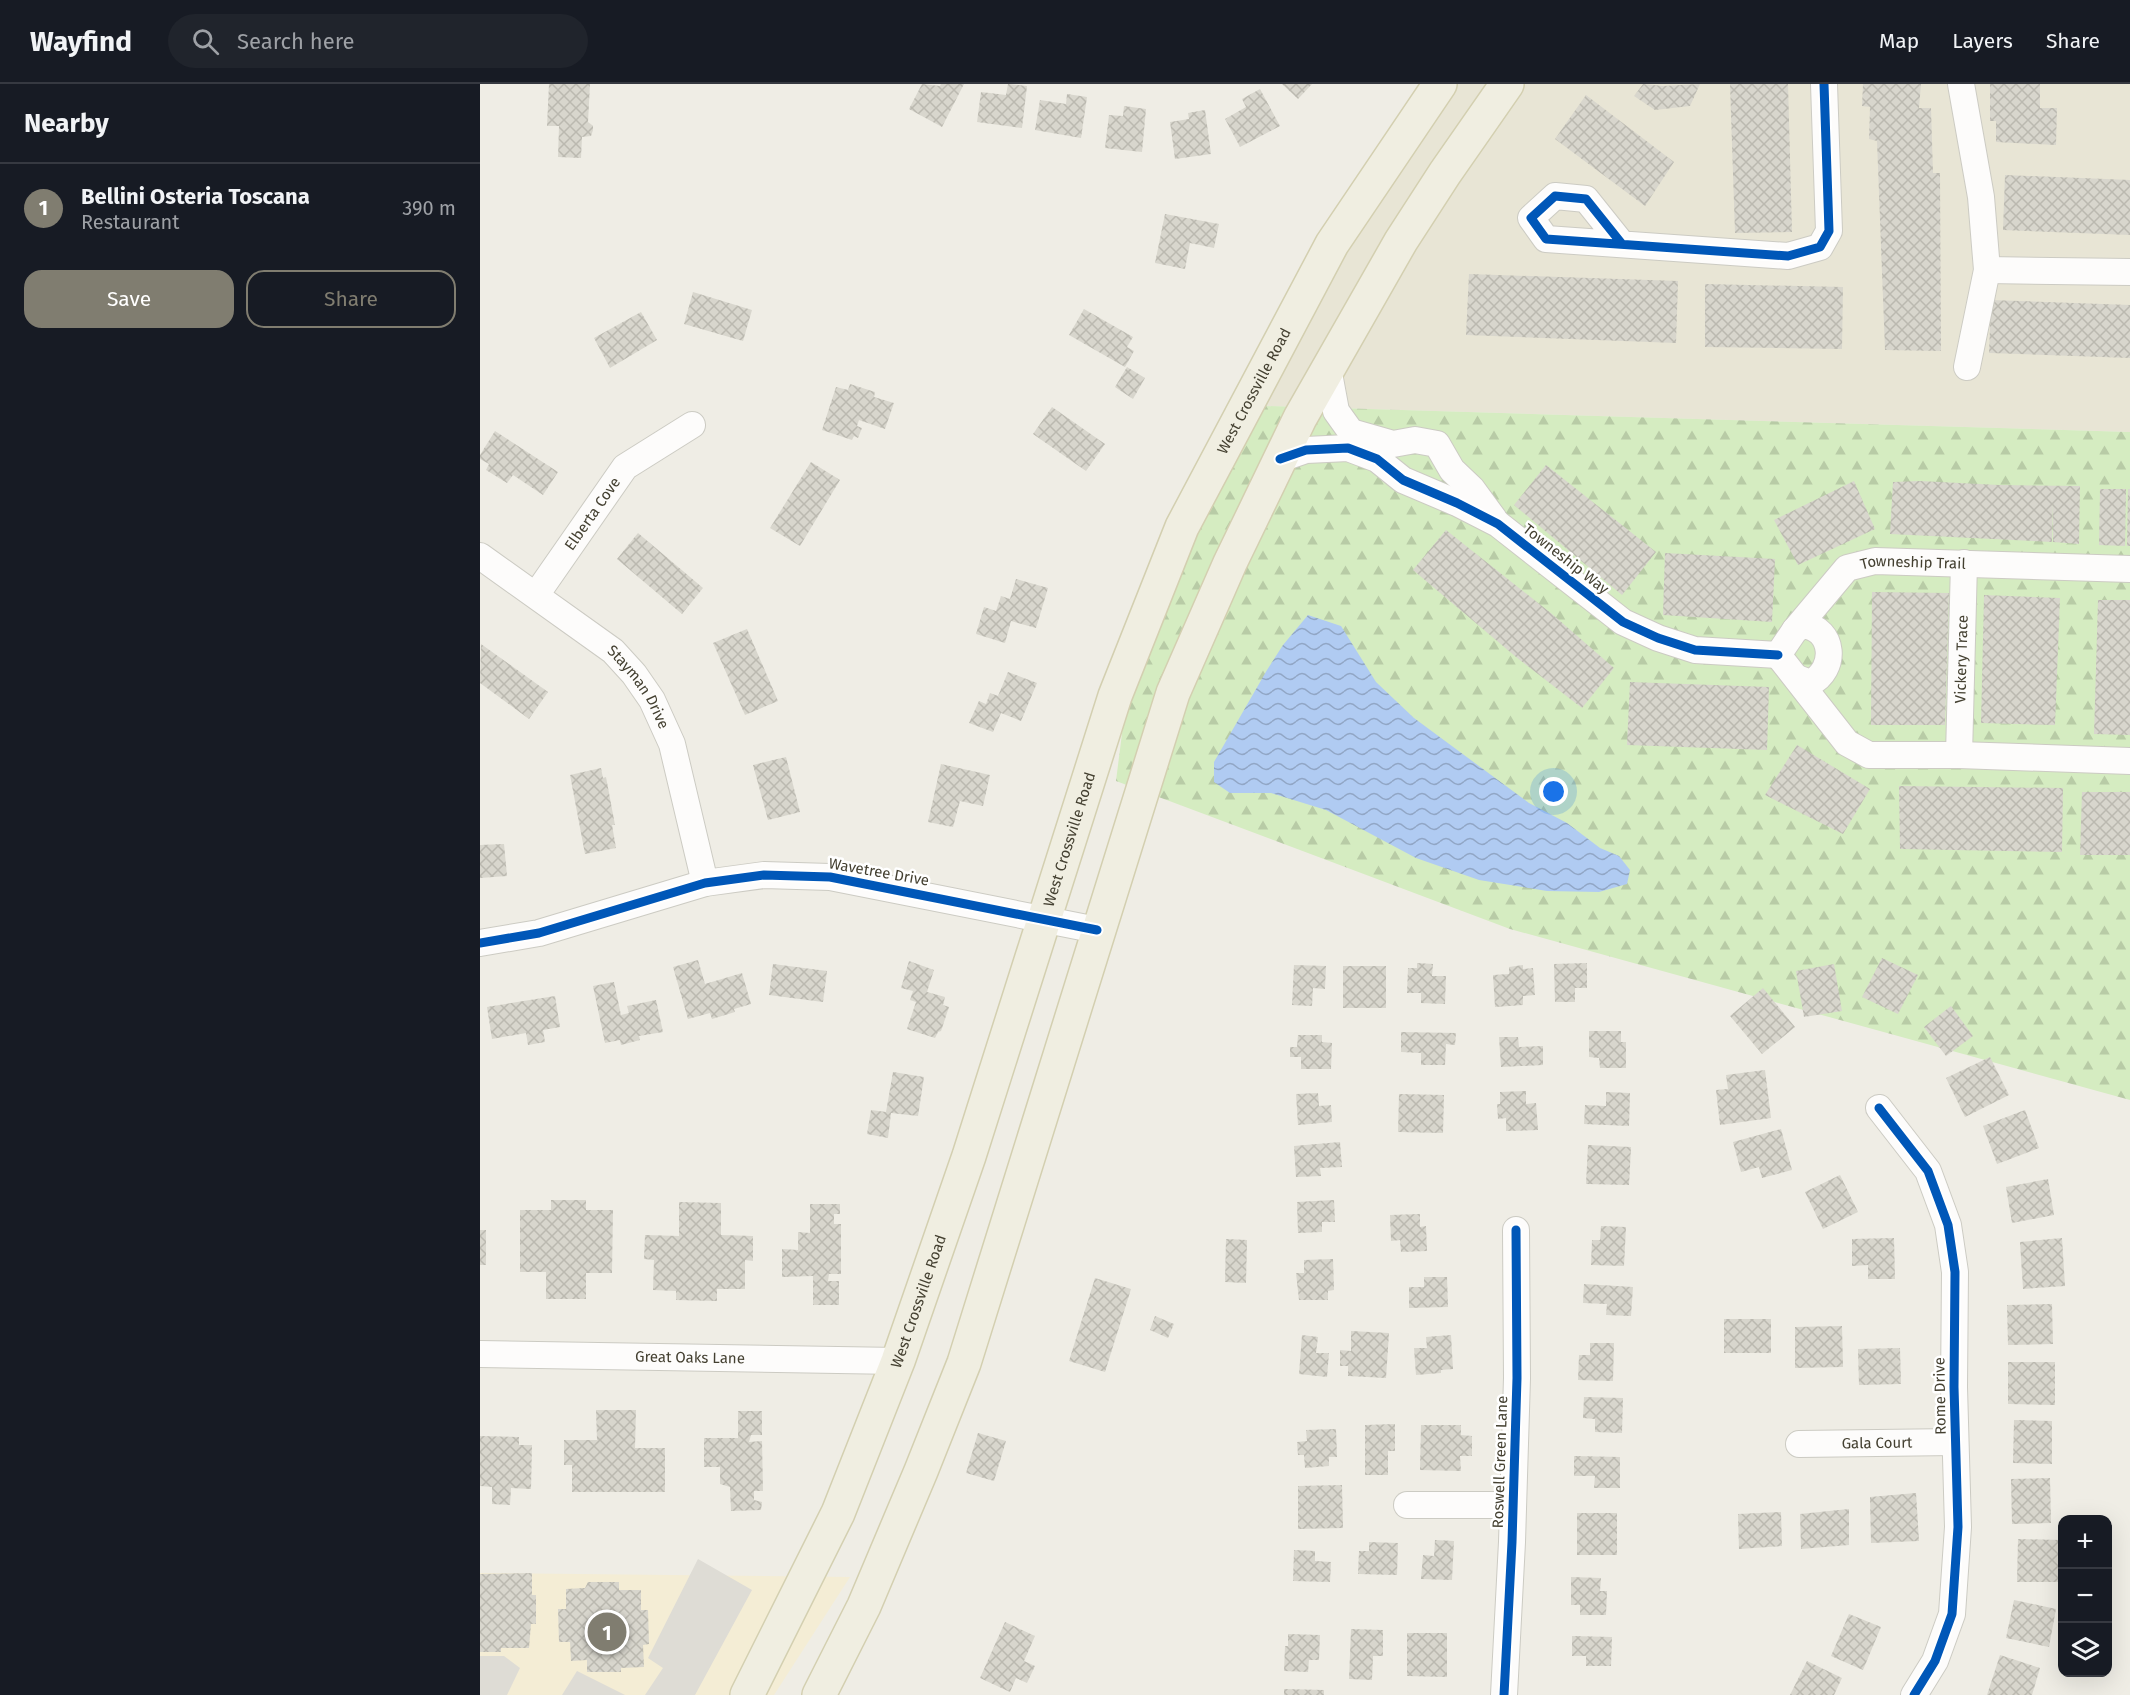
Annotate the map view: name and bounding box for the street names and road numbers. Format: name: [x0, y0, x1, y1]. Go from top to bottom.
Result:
street label: West Crossville Road: [1213, 325, 1295, 457]
street label: Elberta Cove: [561, 474, 624, 554]
street label: Towneship Way: [1520, 520, 1613, 598]
street label: Towneship Trail: [1858, 552, 1967, 573]
street label: Vickery Trace: [1951, 615, 1972, 703]
street label: Stayman Drive: [604, 641, 673, 732]
street label: West Crossville Road: [1040, 770, 1099, 909]
street label: Wavetree Drive: [827, 854, 931, 890]
street label: West Crossville Road: [887, 1232, 950, 1371]
street label: Great Oaks Lane: [635, 1348, 745, 1367]
street label: Rome Drive: [1930, 1357, 1950, 1435]
street label: Roswell Green Lane: [1489, 1395, 1511, 1529]
street label: Gala Court: [1841, 1434, 1913, 1452]

